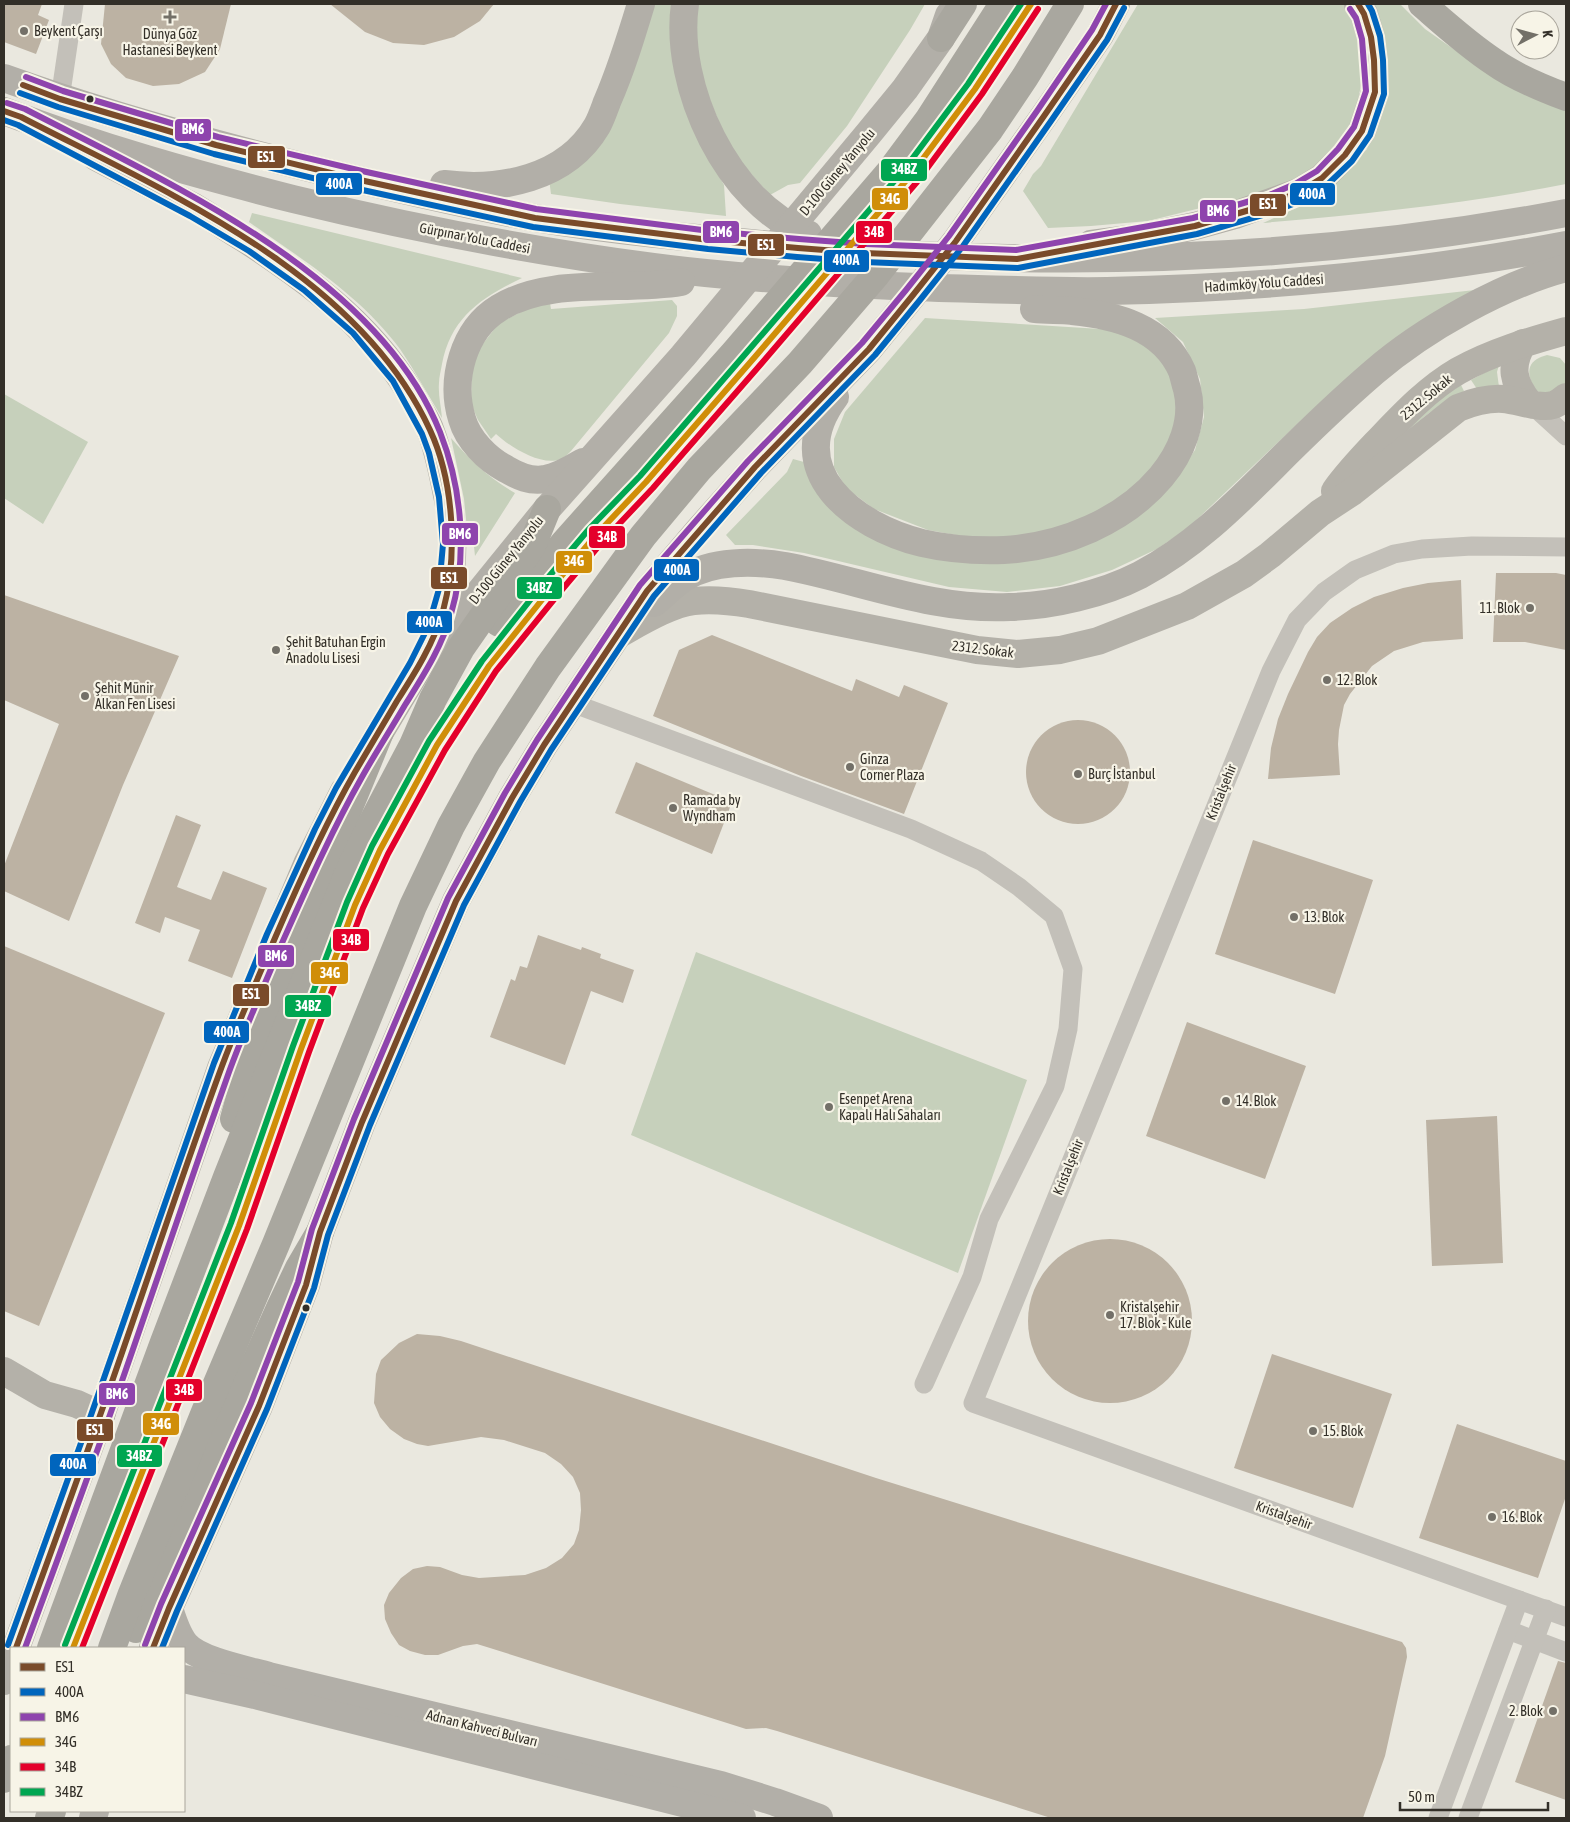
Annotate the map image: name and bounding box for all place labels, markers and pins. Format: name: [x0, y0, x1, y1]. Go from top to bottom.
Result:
marker: Dünya Göz Hastanesi Beykent: [163, 10, 177, 24]
place label: Beykent Çarşı: [34, 23, 103, 39]
marker: Beykent Çarşı: [18, 25, 30, 37]
place label: Dünya Göz Hastanesi Beykent: [122, 26, 218, 58]
unlabelled marker: [85, 94, 95, 104]
place label: 11. Blok: [1479, 600, 1520, 616]
marker: 11. Blok: [1524, 602, 1536, 614]
place label: Şehit Batuhan Ergin Anadolu Lisesi: [286, 634, 386, 666]
marker: Şehit Batuhan Ergin Anadolu Lisesi: [270, 644, 282, 656]
place label: 12. Blok: [1337, 672, 1378, 688]
marker: 12. Blok: [1321, 674, 1333, 686]
place label: Şehit Münir Alkan Fen Lisesi: [95, 680, 175, 712]
marker: Şehit Münir Alkan Fen Lisesi: [79, 690, 91, 702]
place label: Ginza Corner Plaza: [860, 751, 925, 783]
marker: Ginza Corner Plaza: [844, 761, 856, 773]
place label: Burç İstanbul: [1088, 766, 1156, 782]
marker: Burç İstanbul: [1072, 768, 1084, 780]
place label: Ramada by Wyndham: [683, 792, 741, 824]
marker: Ramada by Wyndham: [667, 802, 679, 814]
place label: 13. Blok: [1304, 909, 1345, 925]
marker: 13. Blok: [1288, 911, 1300, 923]
place label: Esenpet Arena Kapalı Halı Sahaları: [839, 1091, 941, 1123]
place label: 14. Blok: [1236, 1093, 1277, 1109]
marker: 14. Blok: [1220, 1095, 1232, 1107]
marker: Esenpet Arena Kapalı Halı Sahaları: [823, 1101, 835, 1113]
place label: Kristalşehir 17. Blok - Kule: [1120, 1299, 1191, 1331]
unlabelled marker: [301, 1303, 311, 1313]
marker: Kristalşehir 17. Blok - Kule: [1104, 1309, 1116, 1321]
place label: 15. Blok: [1323, 1423, 1364, 1439]
marker: 15. Blok: [1307, 1425, 1319, 1437]
place label: 16. Blok: [1502, 1509, 1543, 1525]
marker: 16. Blok: [1486, 1511, 1498, 1523]
place label: 2. Blok: [1509, 1703, 1543, 1719]
marker: 2. Blok: [1547, 1705, 1559, 1717]

